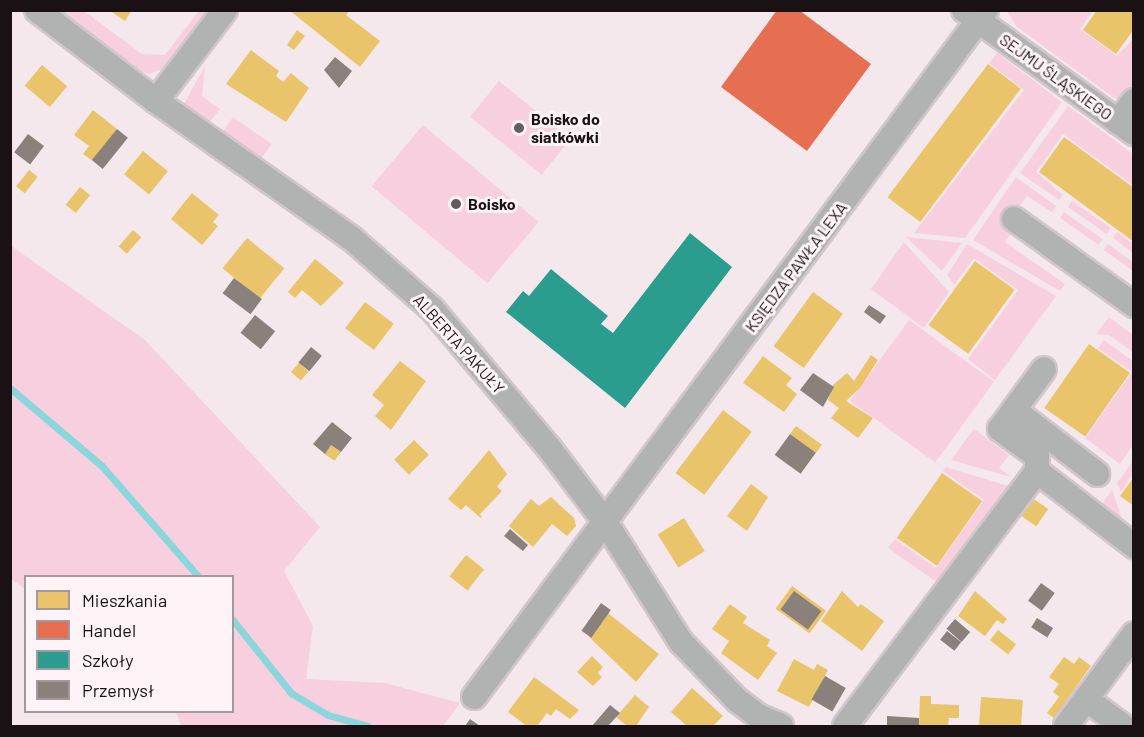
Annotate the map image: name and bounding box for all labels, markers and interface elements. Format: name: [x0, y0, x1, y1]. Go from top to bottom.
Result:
street label: SEJMU ŚLĄSKIEGO: [996, 30, 1116, 124]
place label: Boisko do siatkówki: [531, 109, 600, 147]
marker: Boisko do siatkówki: [512, 121, 526, 135]
place label: Boisko: [468, 194, 516, 214]
marker: Boisko: [449, 197, 463, 211]
street label: KSIĘDZA PAWŁA LEXA: [741, 198, 851, 336]
street label: ALBERTA PAKUŁY: [409, 291, 509, 397]
legend: [24, 575, 234, 713]
text: Mieszkania: [82, 589, 167, 611]
text: Handel: [82, 619, 136, 641]
text: Szkoły: [82, 649, 133, 671]
text: Przemysł: [82, 679, 154, 701]

